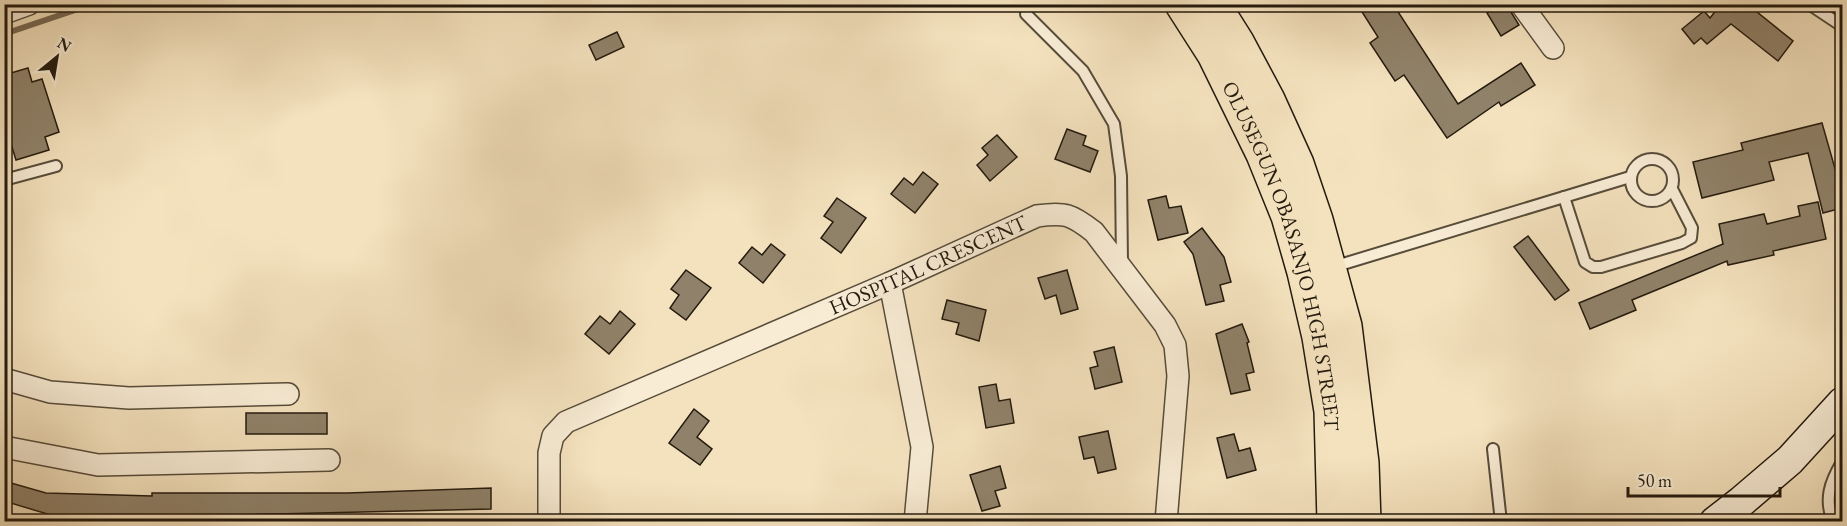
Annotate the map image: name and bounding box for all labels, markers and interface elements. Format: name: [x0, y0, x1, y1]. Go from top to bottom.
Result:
north arrow: [27, 27, 87, 87]
text: N: [53, 32, 75, 57]
street label: OLUSEGUN OBASANJO HIGH STREET: [1216, 76, 1346, 432]
street label: HOSPITAL CRESCENT: [825, 208, 1032, 321]
scale bar: [1628, 460, 1780, 498]
text: 50 m: [1637, 469, 1672, 492]

